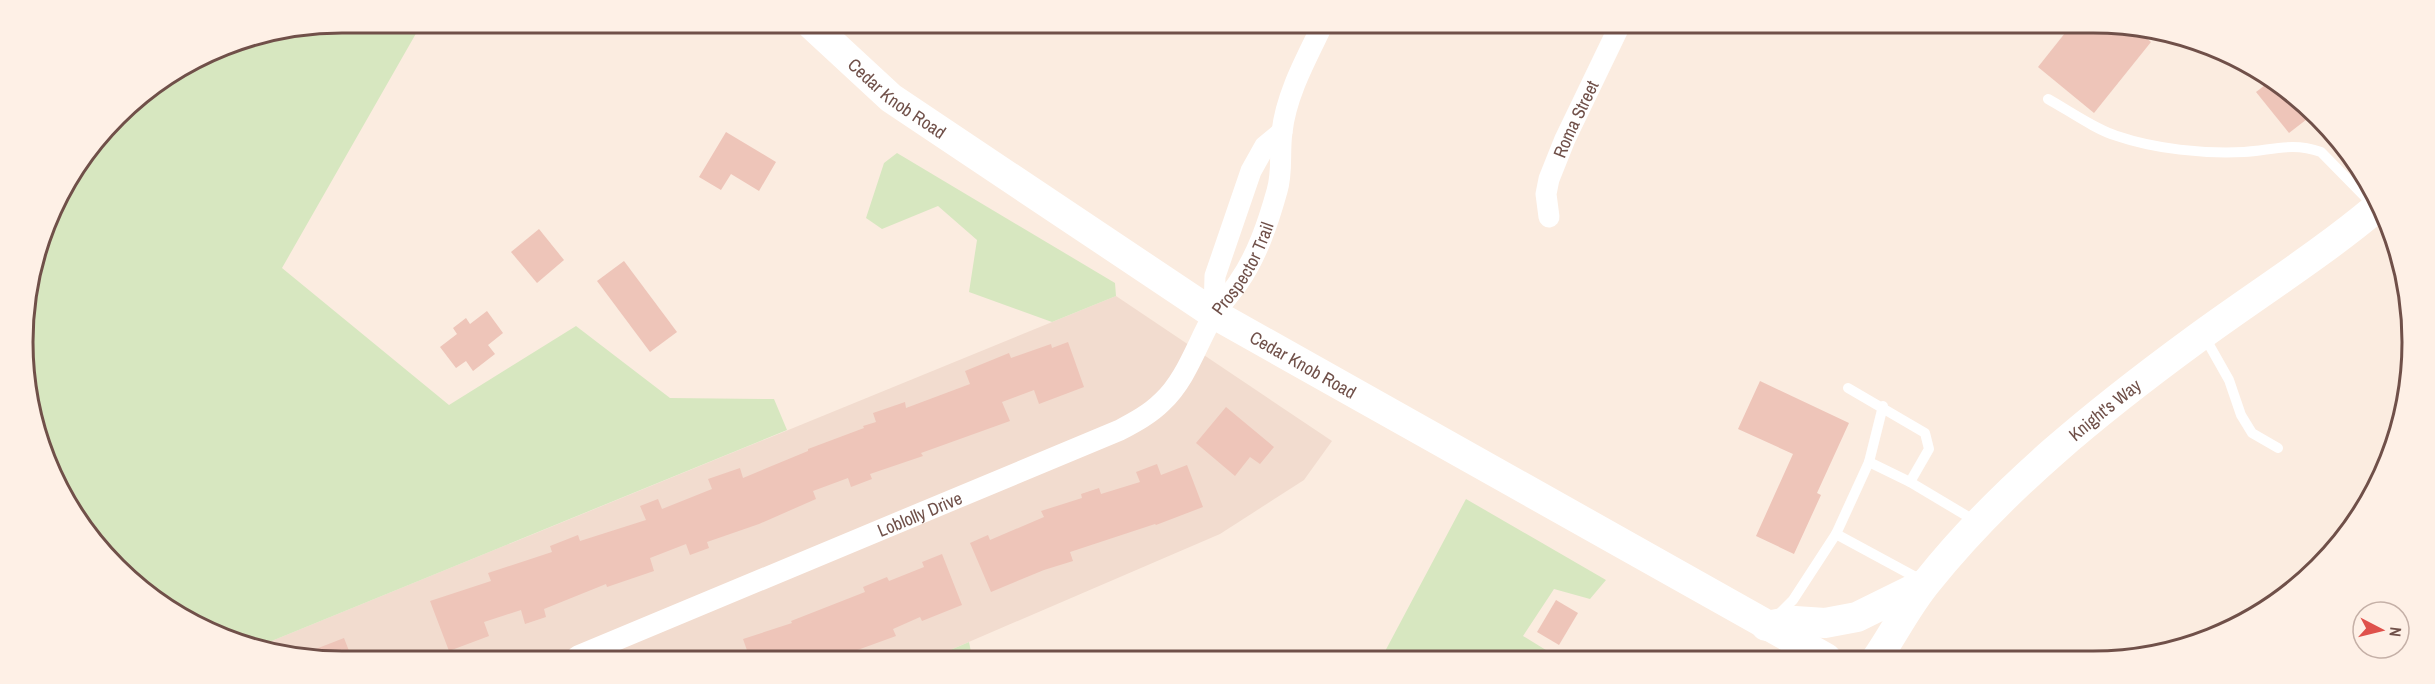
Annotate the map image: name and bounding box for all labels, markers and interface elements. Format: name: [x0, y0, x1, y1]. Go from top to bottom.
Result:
street label: Cedar Knob Road: [843, 52, 951, 144]
street label: Roma Street: [1546, 76, 1604, 161]
street label: Prospector Trail: [1205, 218, 1279, 320]
street label: Cedar Knob Road: [1246, 324, 1361, 404]
street label: Knight's Way: [2063, 372, 2146, 446]
street label: Loblolly Drive: [873, 485, 966, 542]
north arrow: [2351, 600, 2411, 660]
text: N: [2384, 626, 2407, 638]

